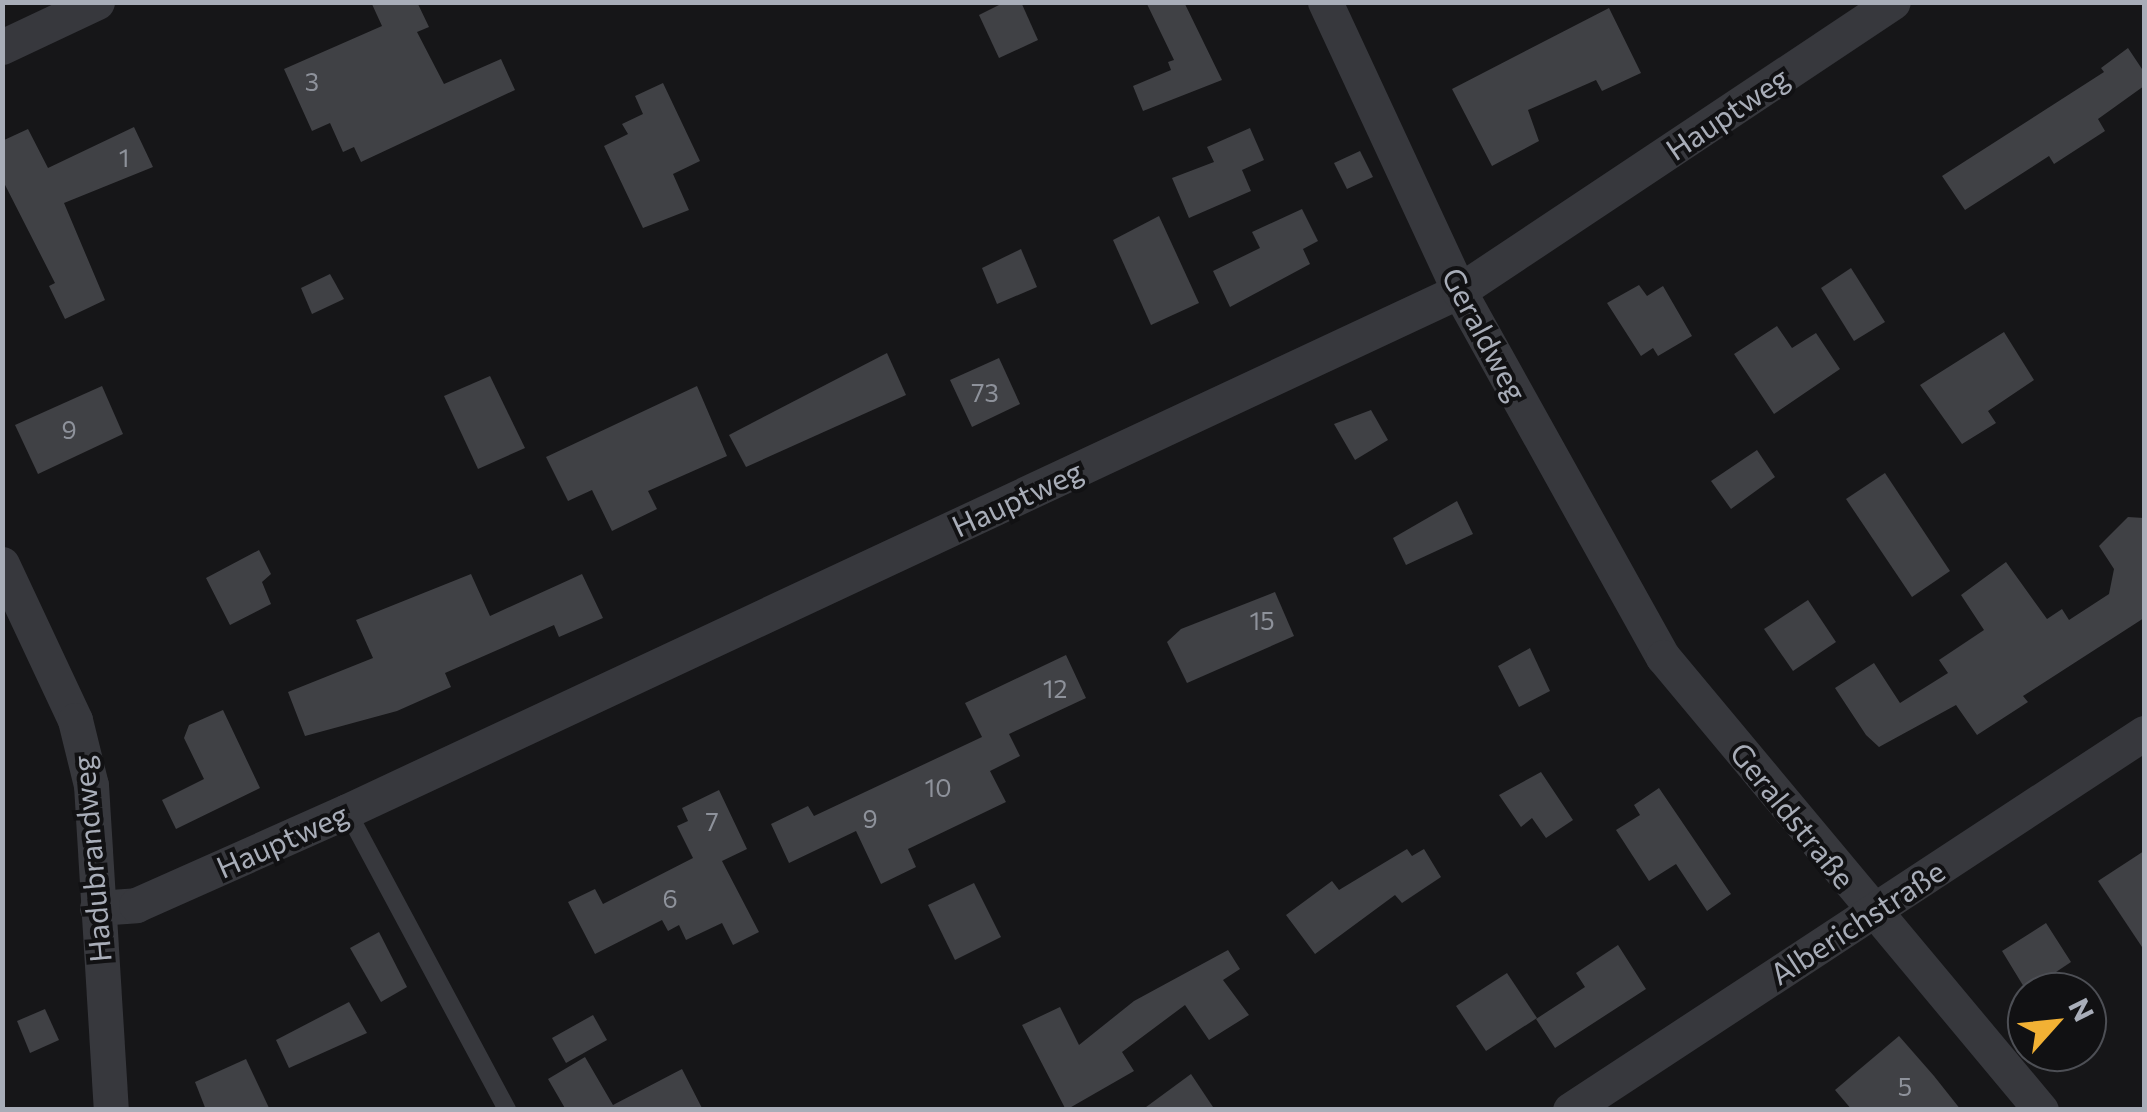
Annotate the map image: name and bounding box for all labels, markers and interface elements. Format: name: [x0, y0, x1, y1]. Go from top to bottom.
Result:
street label: Hauptweg: [1659, 59, 1795, 167]
house number: 3: [305, 66, 319, 96]
house number: 1: [119, 142, 129, 172]
street label: Geraldweg: [1435, 261, 1535, 407]
house number: 73: [971, 377, 999, 407]
house number: 9: [61, 414, 77, 444]
street label: Hauptweg: [946, 452, 1088, 544]
house number: 15: [1249, 605, 1275, 635]
house number: 12: [1043, 673, 1067, 703]
street label: Geraldstraße: [1723, 735, 1863, 895]
street label: Hadubrandweg: [64, 754, 118, 964]
house number: 10: [925, 772, 951, 802]
street label: Hauptweg: [211, 795, 353, 885]
house number: 9: [862, 803, 878, 833]
house number: 7: [705, 806, 719, 836]
street label: Alberichstraße: [1763, 852, 1951, 992]
house number: 6: [662, 883, 678, 913]
north arrow: [2007, 972, 2107, 1072]
text: N: [2062, 992, 2102, 1026]
house number: 5: [1898, 1071, 1912, 1101]

